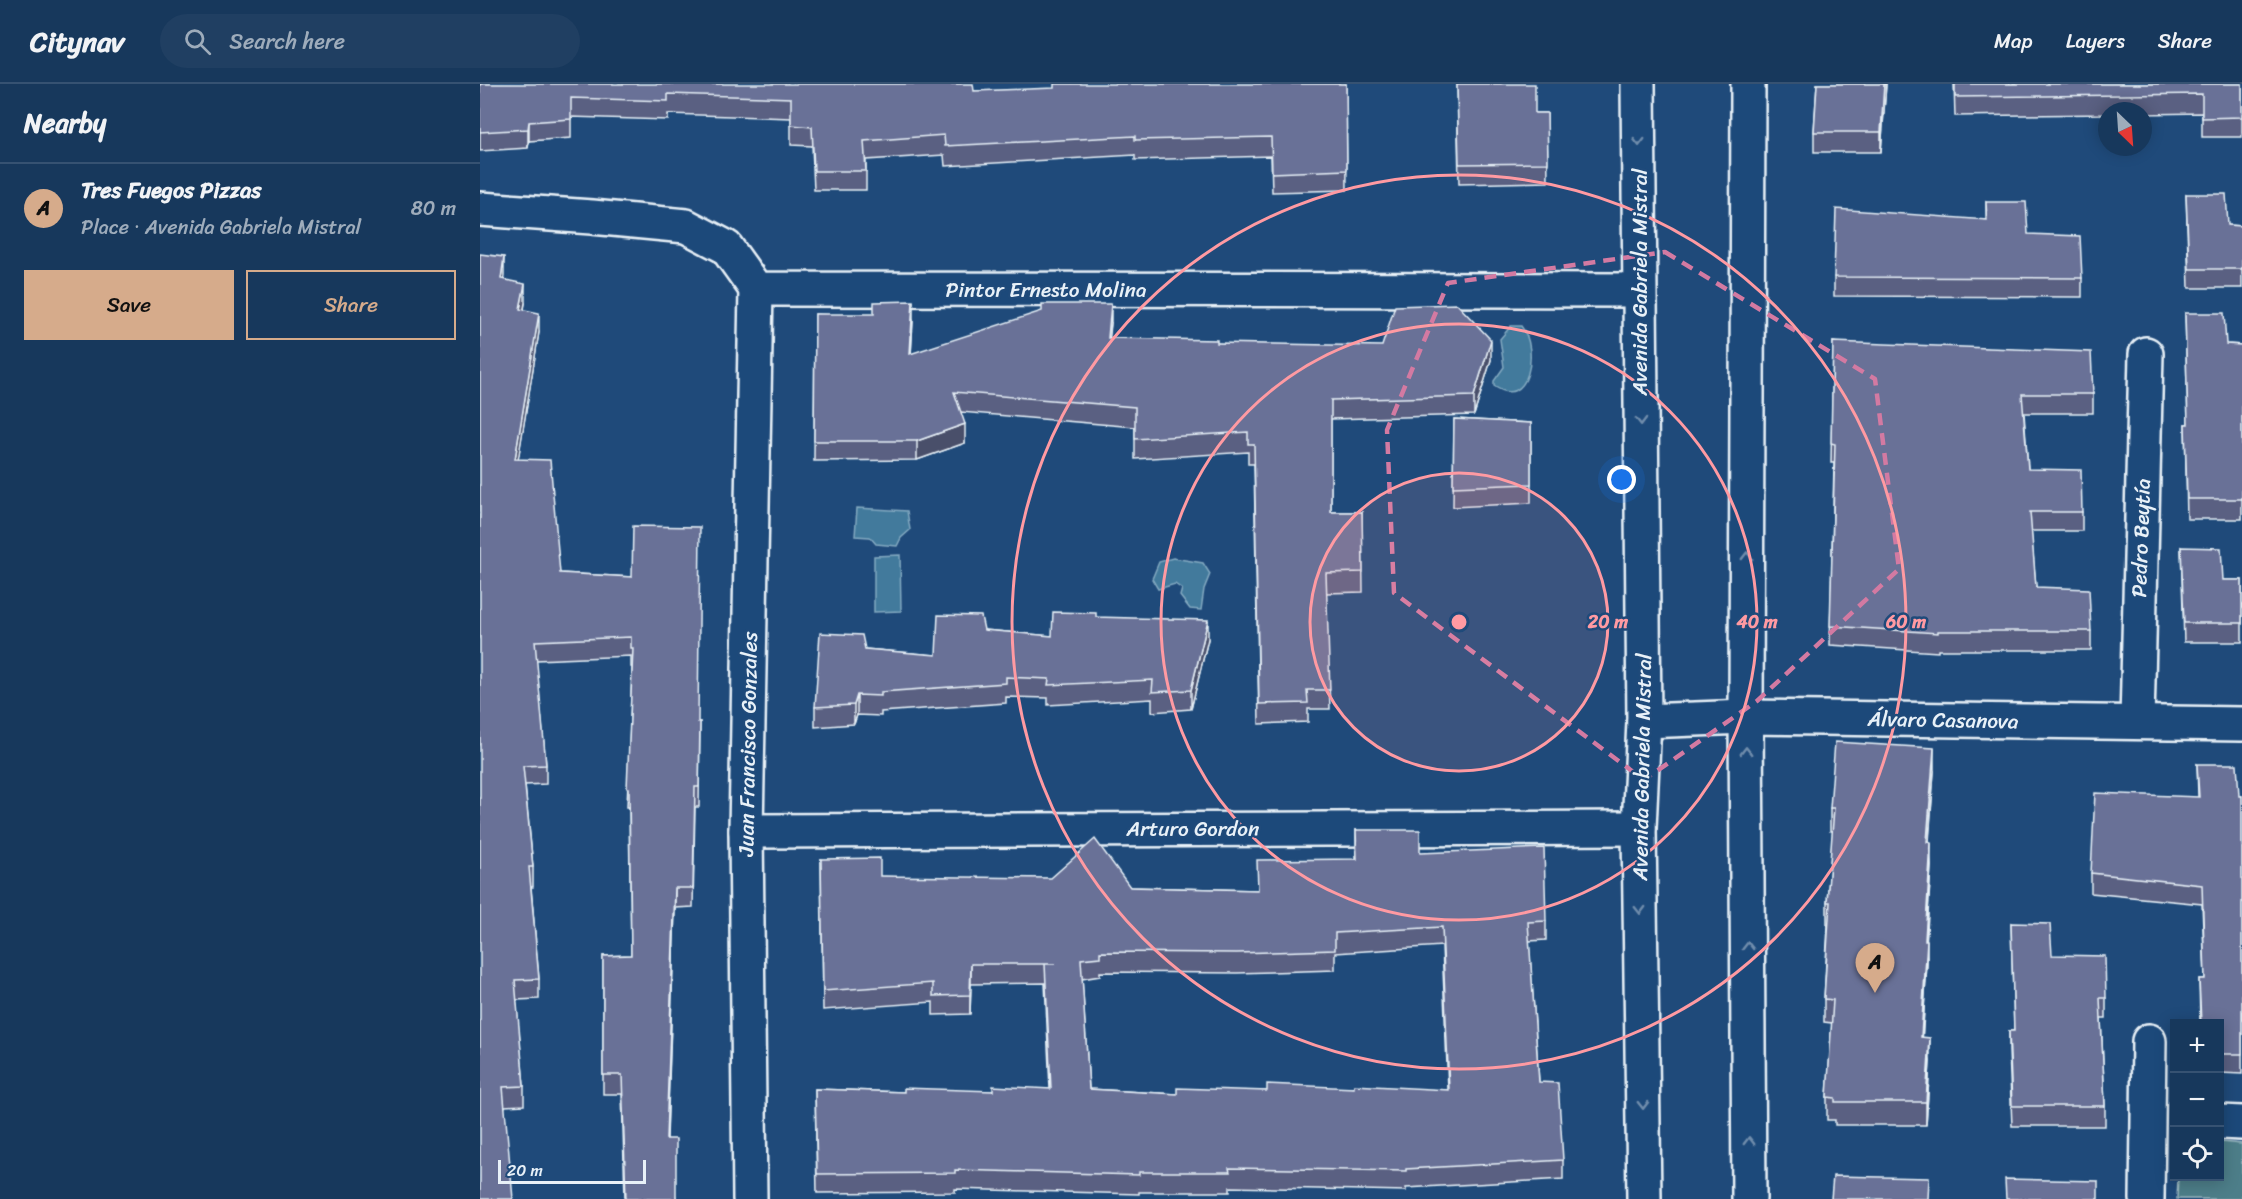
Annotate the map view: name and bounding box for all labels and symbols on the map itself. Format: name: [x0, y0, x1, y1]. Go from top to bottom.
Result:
north arrow: [2098, 102, 2152, 156]
one-way arrow: [1632, 138, 1645, 147]
street label: Avenida Gabriela Mistral: [1621, 167, 1659, 397]
street label: Pintor Ernesto Molina: [946, 271, 1147, 309]
one-way arrow: [1635, 417, 1647, 426]
your location: [1607, 465, 1636, 494]
street label: Pedro Beytía: [2120, 477, 2162, 598]
one-way arrow: [1741, 551, 1753, 560]
text: 20 m: [1587, 606, 1628, 638]
text: 40 m: [1735, 606, 1778, 638]
text: 60 m: [1885, 606, 1926, 638]
centre of rings: [1449, 612, 1469, 632]
street label: Juan Francisco Gonzales: [727, 631, 769, 858]
street label: Avenida Gabriela Mistral: [1621, 652, 1663, 882]
street label: Álvaro Casanova: [1866, 700, 2019, 740]
one-way arrow: [1740, 746, 1752, 755]
street label: Arturo Gordon: [1126, 810, 1259, 848]
one-way arrow: [1634, 906, 1646, 915]
one-way arrow: [1742, 941, 1754, 950]
pin: A: [1856, 944, 1894, 993]
one-way arrow: [1637, 1101, 1649, 1110]
one-way arrow: [1743, 1136, 1755, 1145]
scale bar: [498, 1157, 646, 1184]

